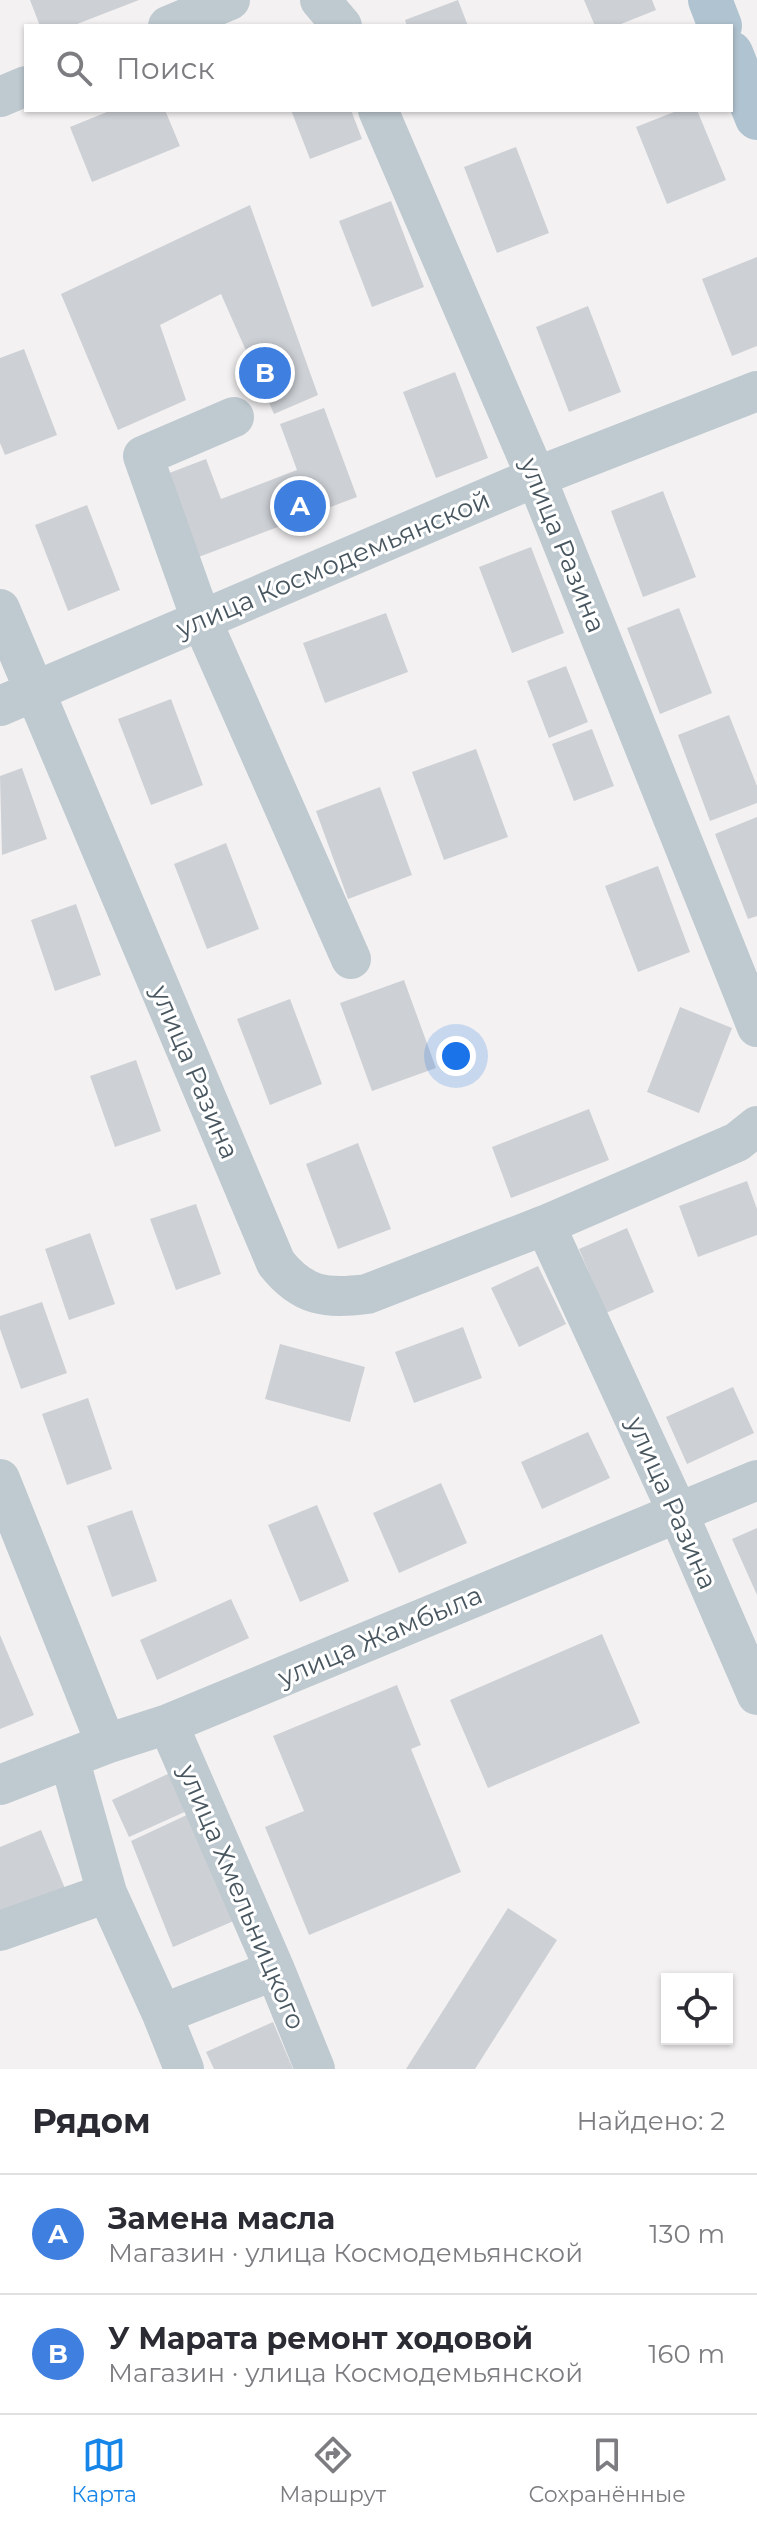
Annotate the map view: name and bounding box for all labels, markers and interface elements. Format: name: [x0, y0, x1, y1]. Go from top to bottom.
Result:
search box: [24, 24, 733, 112]
icon: search: [52, 46, 96, 90]
text: Поиск: [116, 50, 215, 87]
pin: B: [239, 343, 291, 403]
street label: улица Разина: [513, 452, 613, 637]
pin: A: [274, 476, 326, 536]
street label: улица Космодемьянской: [170, 483, 495, 645]
street label: улица Разина: [144, 979, 246, 1164]
your location: [436, 1036, 476, 1076]
street label: улица Разина: [619, 1411, 724, 1594]
street label: улица Жамбыла: [272, 1579, 487, 1694]
street label: улица Хмельницкого: [171, 1759, 312, 2034]
map controls: [661, 1973, 733, 2045]
button: locate: [661, 1973, 733, 2045]
text: Рядом: [32, 2100, 151, 2142]
text: Найдено: 2: [576, 2105, 725, 2137]
text: Замена масла: [108, 2200, 335, 2237]
text: A: [48, 2218, 68, 2250]
text: 130 m: [649, 2218, 725, 2250]
text: Магазин · улица Космодемьянской: [108, 2237, 583, 2269]
text: У Марата ремонт ходовой: [108, 2320, 533, 2357]
text: B: [48, 2338, 68, 2370]
text: 160 m: [648, 2338, 725, 2370]
text: Магазин · улица Космодемьянской: [108, 2357, 583, 2389]
tab: Карта: [71, 2433, 137, 2508]
tab: Маршрут: [279, 2433, 386, 2508]
tab: Сохранённые: [529, 2433, 686, 2508]

